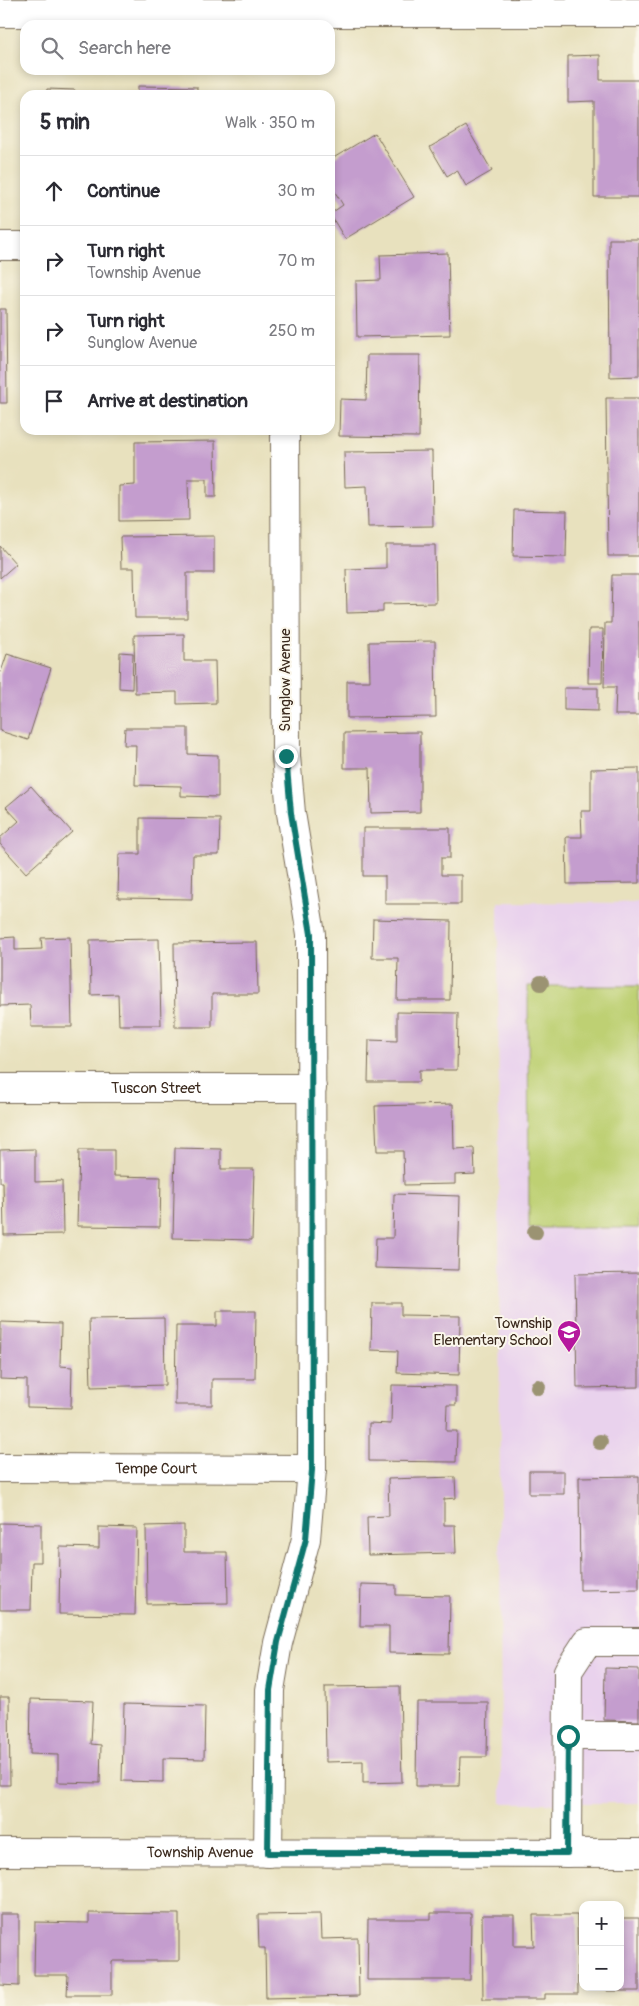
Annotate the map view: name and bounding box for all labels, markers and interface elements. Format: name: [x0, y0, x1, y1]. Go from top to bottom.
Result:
search box: [20, 20, 335, 75]
icon: search: [38, 34, 66, 62]
text: Search here: [78, 36, 171, 60]
text: 5 min: [40, 109, 90, 136]
text: Walk · 350 m: [225, 113, 315, 133]
icon: ahead: [40, 177, 68, 205]
text: Continue: [87, 179, 160, 203]
text: 30 m: [277, 181, 315, 201]
text: Turn right: [87, 239, 165, 263]
icon: right: [40, 247, 68, 275]
text: 70 m: [278, 251, 315, 271]
text: Township Avenue: [87, 263, 201, 283]
text: Turn right: [87, 309, 165, 333]
icon: right: [40, 317, 68, 345]
text: 250 m: [269, 321, 315, 341]
text: Sunglow Avenue: [87, 333, 197, 353]
icon: arrive: [40, 387, 68, 415]
text: Arrive at destination: [87, 389, 248, 413]
street label: Sunglow Avenue: [276, 628, 295, 732]
route end: [275, 745, 298, 768]
street label: Tuscon Street: [111, 1079, 202, 1098]
place label: Township Elementary School: [434, 1314, 552, 1350]
school or university icon: Township Elementary School: [556, 1319, 582, 1353]
street label: Tempe Court: [115, 1459, 198, 1479]
route start: [557, 1725, 580, 1748]
street label: Township Avenue: [146, 1843, 254, 1862]
map controls: [579, 1901, 624, 1991]
button: +: [579, 1901, 624, 1946]
button: −: [579, 1946, 624, 1991]

